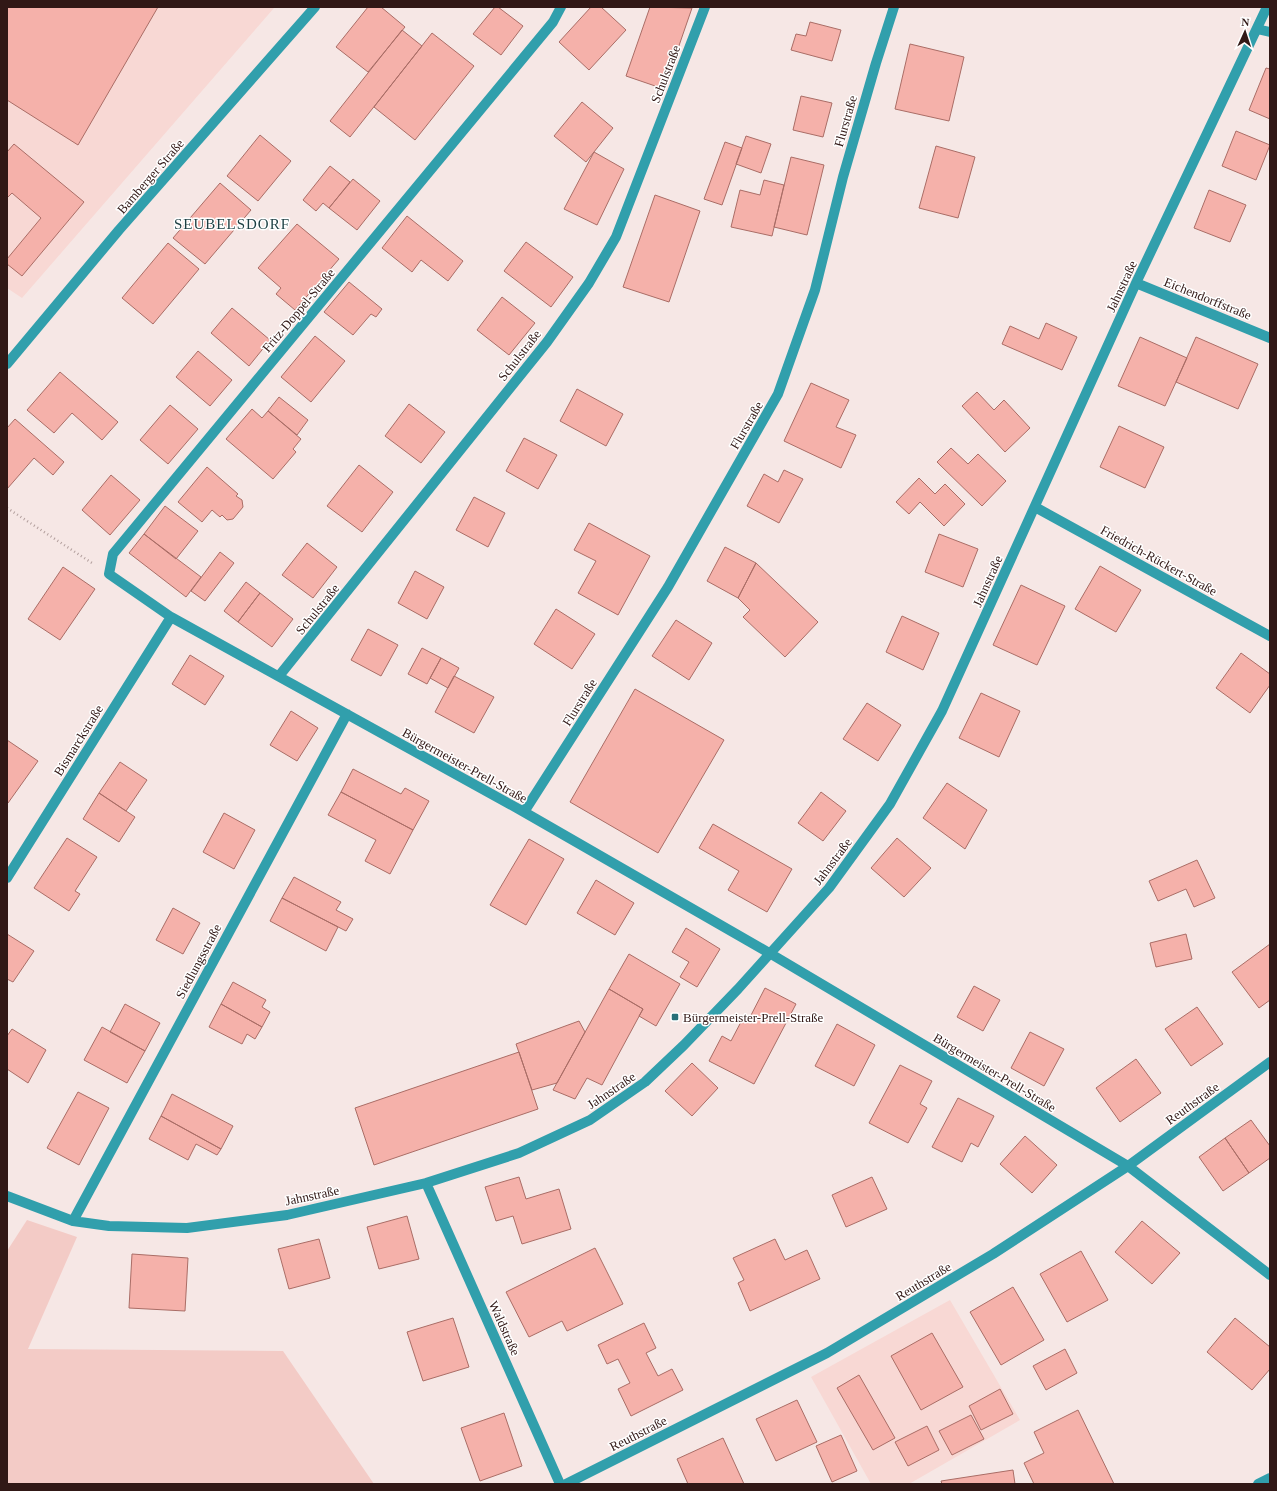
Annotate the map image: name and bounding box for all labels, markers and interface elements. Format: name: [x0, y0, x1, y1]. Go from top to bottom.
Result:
north arrow: [1225, 12, 1265, 52]
text: N: [1241, 16, 1250, 28]
street label: Schulstraße: [648, 43, 683, 105]
street label: Flurstraße: [831, 94, 860, 149]
street label: Bamberger Straße: [114, 136, 187, 217]
district label: SEUBELSDORF: [174, 216, 290, 232]
street label: Jahnstraße: [1103, 258, 1140, 314]
street label: Fritz-Doppel-Straße: [259, 265, 338, 355]
street label: Eichendorffstraße: [1162, 274, 1254, 323]
street label: Schulstraße: [495, 327, 544, 384]
street label: Flurstraße: [727, 398, 766, 452]
street label: Friedrich-Rückert-Straße: [1098, 522, 1220, 599]
street label: Jahnstraße: [969, 553, 1006, 609]
street label: Schulstraße: [292, 581, 342, 638]
street label: Flurstraße: [559, 676, 600, 729]
street label: Bismarckstraße: [51, 702, 106, 779]
street label: Bürgermeister-Prell-Straße: [400, 725, 530, 806]
street label: Jahnstraße: [810, 835, 855, 888]
street label: Siedlungsstraße: [172, 921, 224, 1001]
place label: Bürgermeister-Prell-Straße: [683, 1010, 824, 1025]
marker: Bürgermeister-Prell-Straße: [670, 1012, 680, 1022]
street label: Bürgermeister-Prell-Straße: [931, 1030, 1059, 1115]
street label: Jahnstraße: [584, 1069, 638, 1112]
street label: Reuthstraße: [1163, 1079, 1222, 1128]
street label: Jahnstraße: [284, 1182, 341, 1209]
street label: Reuthstraße: [893, 1259, 954, 1304]
street label: Waldstraße: [486, 1299, 523, 1358]
street label: Reuthstraße: [607, 1413, 669, 1454]

